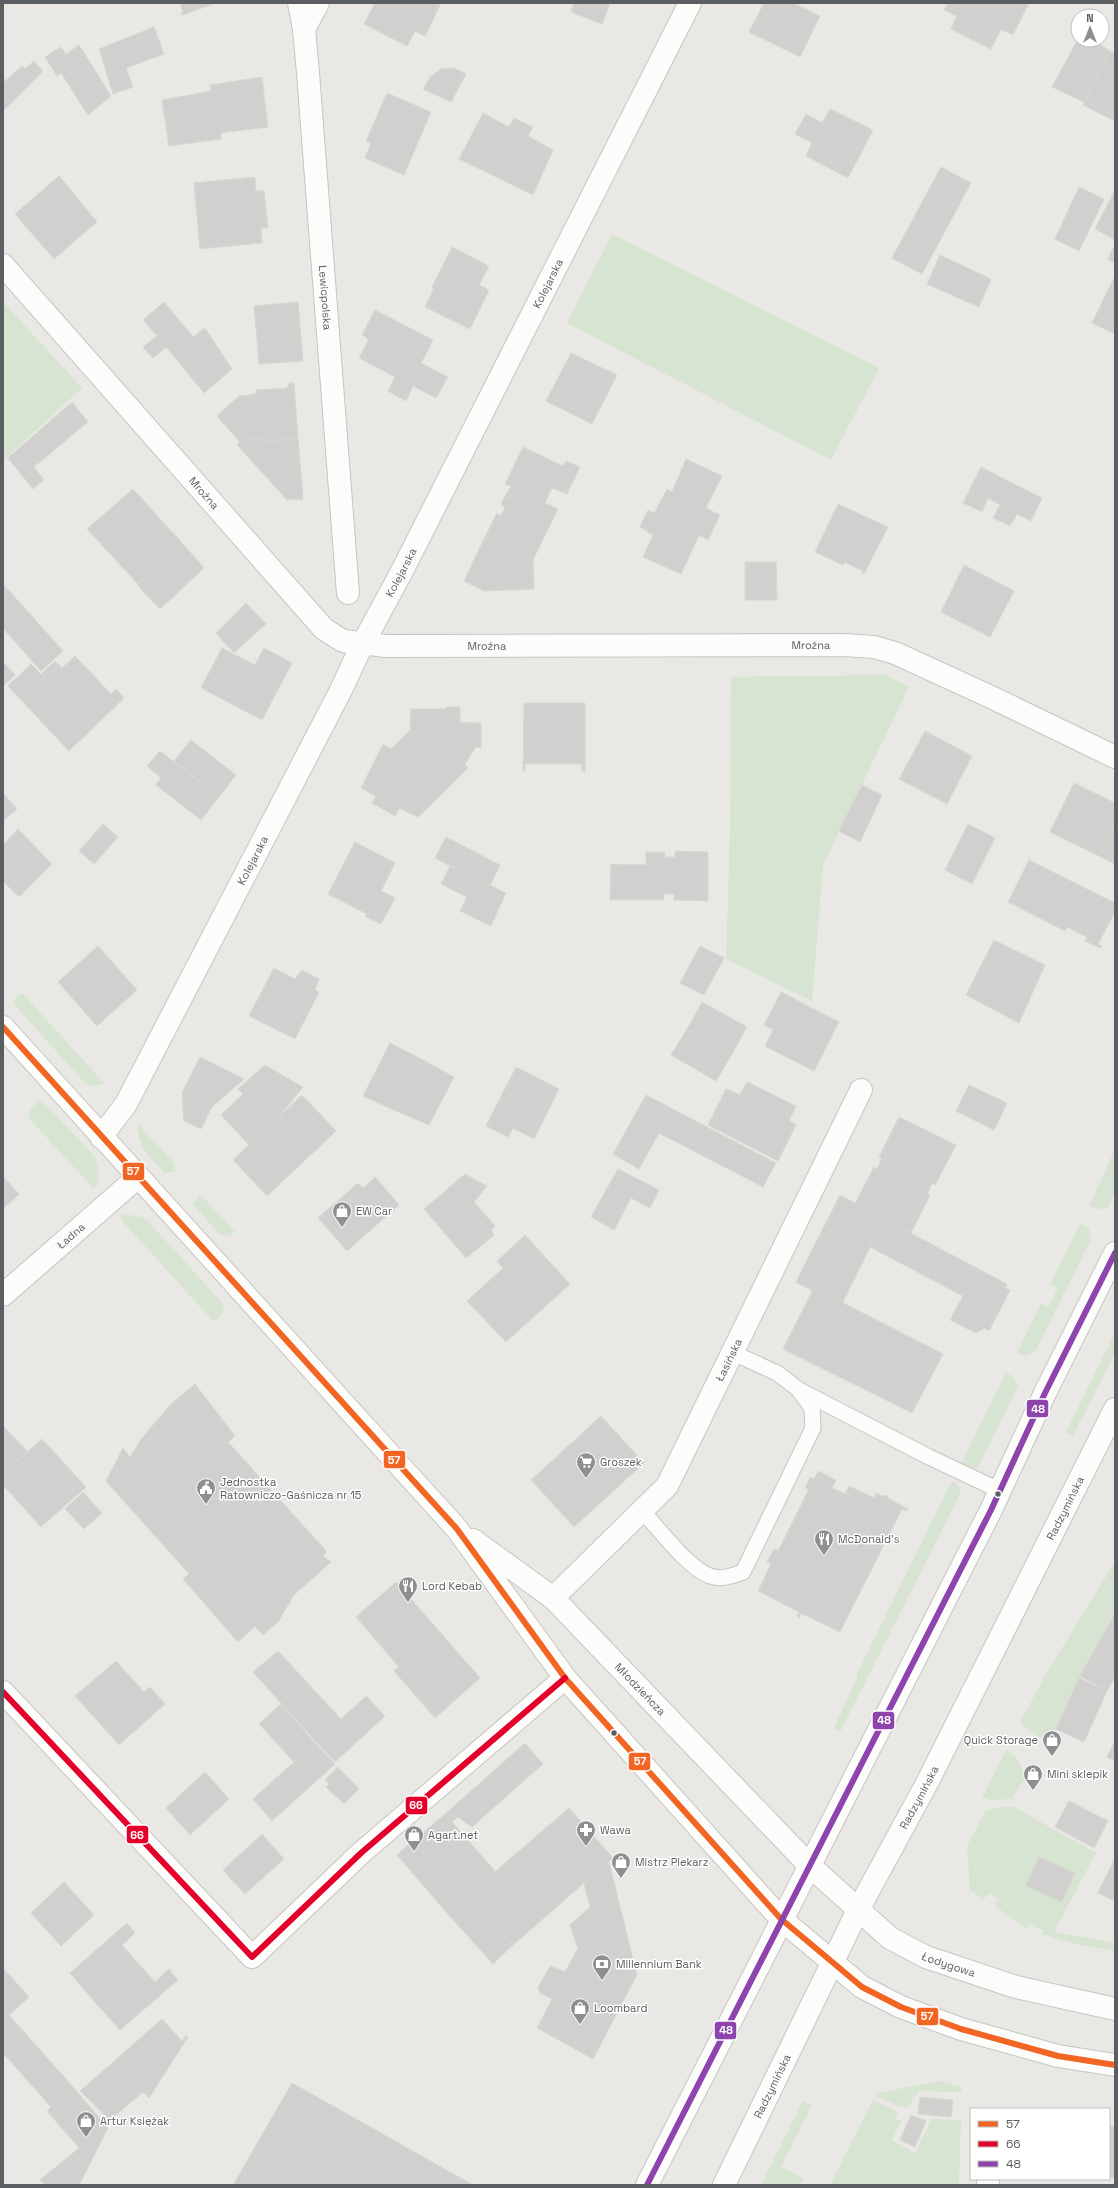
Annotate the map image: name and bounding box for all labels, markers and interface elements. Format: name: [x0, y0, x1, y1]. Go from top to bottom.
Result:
north arrow: [1070, 8, 1110, 48]
text: N: [1086, 11, 1094, 25]
street label: Kolejarska: [529, 256, 566, 311]
street label: Lewicpolska: [316, 265, 335, 331]
street label: Mroźna: [186, 474, 223, 513]
street label: Kolejarska: [382, 545, 420, 599]
street label: Mroźna: [791, 638, 831, 652]
street label: Mroźna: [467, 639, 507, 653]
street label: Kolejarska: [234, 833, 271, 887]
line badge: 57: [122, 1162, 145, 1181]
text: 57: [127, 1164, 139, 1178]
shop icon: EW Car: [331, 1200, 353, 1228]
place label: EW Car: [356, 1204, 392, 1218]
street label: Ładna: [54, 1219, 88, 1252]
street label: Łasińska: [712, 1336, 745, 1384]
line badge: 48: [1026, 1399, 1049, 1418]
text: 48: [1031, 1402, 1045, 1416]
line badge: 57: [383, 1450, 406, 1469]
supermarket icon: Groszek: [575, 1451, 597, 1479]
text: 57: [388, 1453, 400, 1467]
place label: Groszek: [600, 1455, 642, 1469]
street label: Radzymińska: [1043, 1473, 1087, 1542]
place label: Jednostka Ratowniczo-Gaśnicza nr 15: [220, 1475, 362, 1502]
public building icon: Jednostka Ratowniczo-Gaśnicza nr 15: [195, 1477, 217, 1505]
unlabelled marker: [993, 1489, 1003, 1499]
restaurant icon: McDonald's: [813, 1528, 835, 1556]
place label: McDonald's: [838, 1532, 900, 1546]
restaurant icon: Lord Kebab: [397, 1575, 419, 1603]
place label: Lord Kebab: [422, 1579, 482, 1593]
street label: Młodzieńcza: [612, 1660, 669, 1719]
line badge: 48: [872, 1711, 895, 1730]
text: 48: [877, 1713, 891, 1727]
unlabelled marker: [609, 1728, 619, 1738]
shop icon: Quick Storage: [1041, 1729, 1063, 1757]
place label: Quick Storage: [964, 1733, 1038, 1747]
line badge: 57: [628, 1752, 651, 1771]
text: 57: [634, 1754, 646, 1768]
street label: Radzymińska: [896, 1763, 942, 1831]
shop icon: Mini sklepik: [1022, 1763, 1044, 1791]
place label: Mini sklepik: [1047, 1767, 1108, 1781]
line badge: 66: [405, 1796, 428, 1815]
text: 66: [409, 1798, 423, 1812]
pharmacy icon: Wawa: [575, 1819, 597, 1847]
place label: Wawa: [600, 1823, 631, 1837]
shop icon: Agart.net: [403, 1824, 425, 1852]
line badge: 66: [126, 1825, 149, 1844]
text: 66: [130, 1828, 144, 1842]
place label: Agart.net: [428, 1828, 478, 1842]
shop icon: Mistrz Piekarz: [610, 1851, 632, 1879]
place label: Mistrz Piekarz: [635, 1855, 709, 1869]
street label: Łodygowa: [919, 1949, 978, 1980]
bank icon: Millennium Bank: [591, 1953, 613, 1981]
place label: Millennium Bank: [616, 1957, 702, 1971]
shop icon: Loombard: [569, 1997, 591, 2025]
place label: Loombard: [594, 2001, 647, 2015]
line badge: 57: [916, 2007, 939, 2026]
text: 57: [921, 2009, 933, 2023]
line badge: 48: [714, 2021, 737, 2040]
text: 48: [719, 2023, 733, 2037]
street label: Radzymińska: [751, 2051, 794, 2120]
legend: [970, 2108, 1110, 2180]
shop icon: Artur Księżak: [75, 2110, 97, 2138]
place label: Artur Księżak: [100, 2114, 169, 2128]
text: 57: [1006, 2116, 1020, 2132]
text: 66: [1006, 2136, 1021, 2152]
text: 48: [1006, 2156, 1021, 2172]

